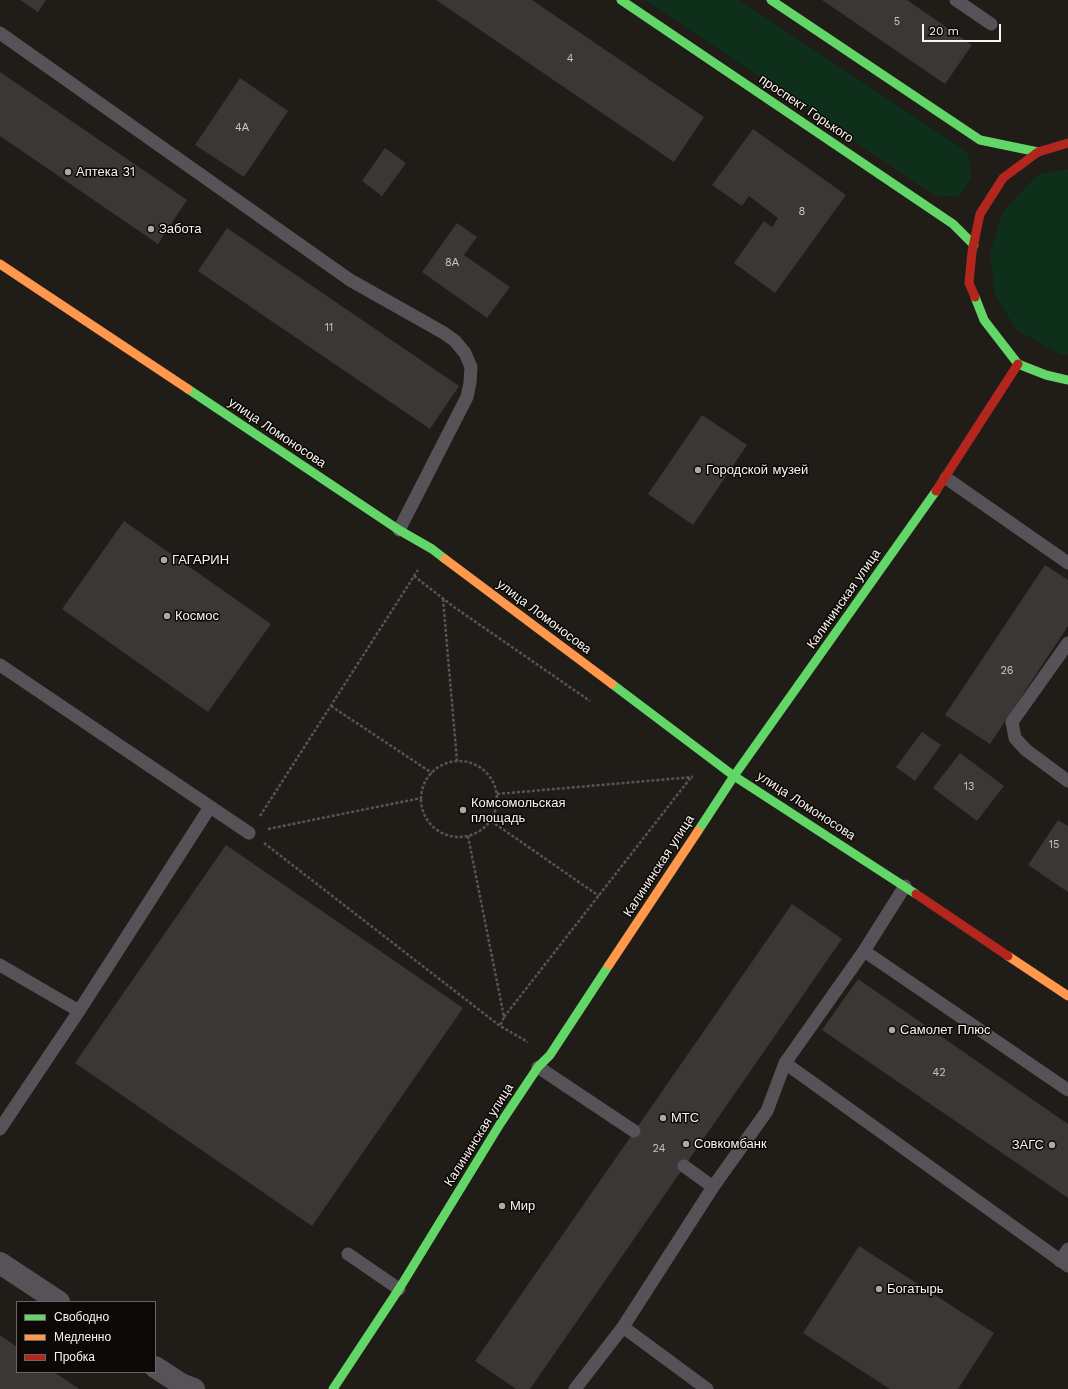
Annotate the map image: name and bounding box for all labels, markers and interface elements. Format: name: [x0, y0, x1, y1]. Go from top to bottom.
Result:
house number: 5: [894, 15, 900, 29]
scale bar: [924, 16, 1003, 42]
text: 20 m: [929, 24, 959, 38]
house number: 4: [567, 52, 573, 66]
street label: проспект Горького: [756, 72, 856, 146]
house number: 4А: [235, 121, 249, 135]
place label: Аптека 31: [76, 164, 135, 180]
marker: Аптека 31: [63, 167, 73, 177]
house number: 8: [799, 205, 805, 219]
place label: Забота: [159, 221, 202, 237]
marker: Забота: [146, 224, 156, 234]
house number: 8А: [445, 256, 459, 270]
house number: 11: [325, 321, 333, 335]
street label: улица Ломоносова: [225, 395, 329, 471]
place label: Городской музей: [706, 462, 808, 478]
marker: Городской музей: [693, 465, 703, 475]
street label: Калининская улица: [804, 546, 884, 652]
place label: ГАГАРИН: [172, 552, 229, 568]
marker: ГАГАРИН: [159, 555, 169, 565]
street label: улица Ломоносова: [494, 576, 594, 658]
place label: Космос: [175, 608, 219, 624]
marker: Космос: [162, 611, 172, 621]
house number: 26: [1000, 664, 1014, 678]
street label: улица Ломоносова: [754, 768, 858, 844]
house number: 13: [964, 780, 974, 794]
place label: Комсомольская площадь: [471, 795, 566, 826]
marker: Комсомольская площадь: [458, 805, 468, 815]
street label: Калининская улица: [620, 812, 698, 920]
house number: 15: [1049, 838, 1059, 852]
place label: Самолет Плюс: [900, 1022, 991, 1038]
marker: Самолет Плюс: [887, 1025, 897, 1035]
house number: 42: [932, 1066, 946, 1080]
street label: Калининская улица: [441, 1081, 517, 1189]
place label: МТС: [671, 1110, 699, 1126]
marker: МТС: [658, 1113, 668, 1123]
place label: Совкомбанк: [694, 1136, 767, 1152]
place label: ЗАГС: [1012, 1137, 1044, 1153]
marker: Совкомбанк: [681, 1139, 691, 1149]
marker: ЗАГС: [1047, 1140, 1057, 1150]
house number: 24: [653, 1142, 665, 1156]
place label: Мир: [510, 1198, 535, 1214]
marker: Мир: [497, 1201, 507, 1211]
place label: Богатырь: [887, 1281, 943, 1297]
marker: Богатырь: [874, 1284, 884, 1294]
legend: [16, 1301, 156, 1373]
text: Свободно: [54, 1310, 109, 1324]
text: Медленно: [54, 1330, 111, 1344]
text: Пробка: [54, 1350, 95, 1364]

